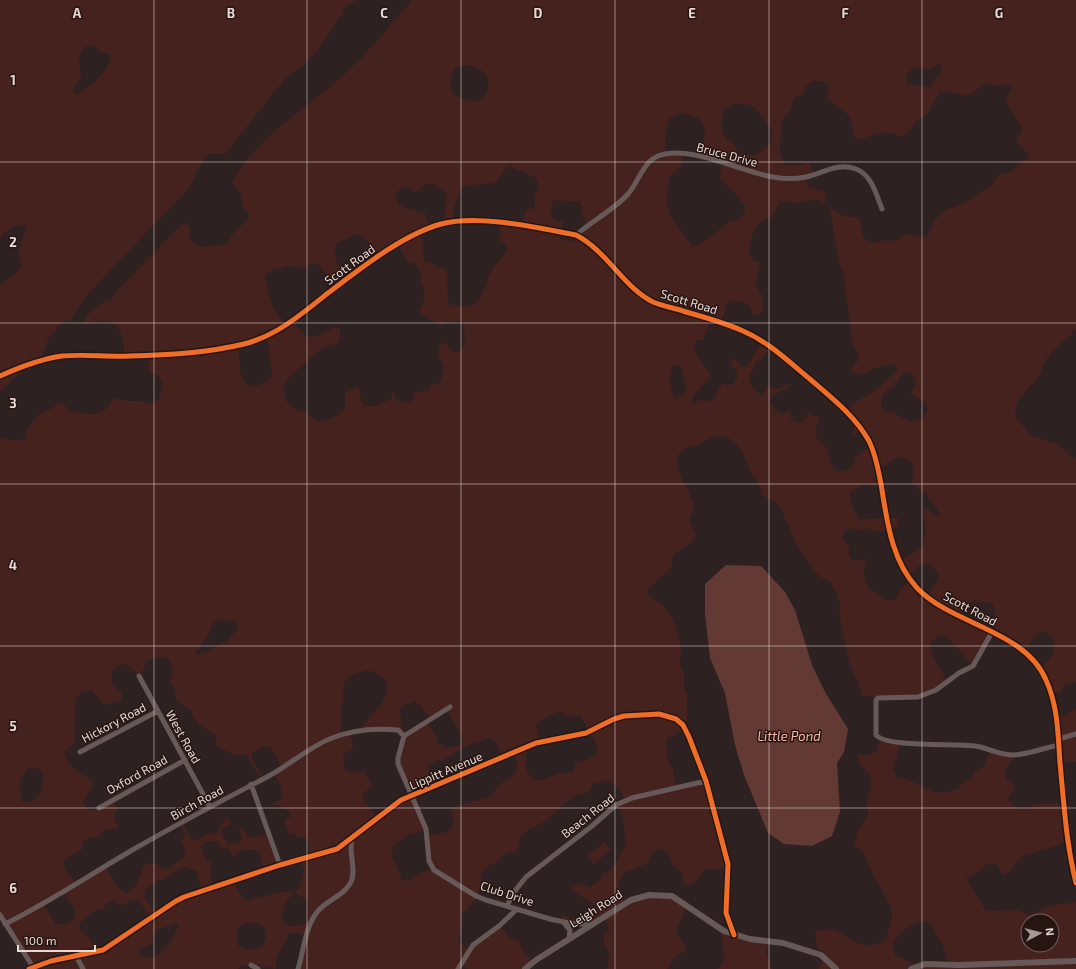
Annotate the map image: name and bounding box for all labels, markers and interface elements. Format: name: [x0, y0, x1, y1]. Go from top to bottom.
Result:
text: A: [73, 5, 82, 21]
text: B: [227, 5, 235, 21]
text: C: [380, 5, 388, 21]
text: D: [534, 5, 543, 21]
text: E: [688, 5, 696, 21]
text: F: [841, 5, 849, 21]
text: G: [995, 5, 1003, 21]
text: 1: [10, 72, 16, 88]
street label: Bruce Drive: [695, 139, 759, 169]
text: 2: [9, 234, 17, 250]
street label: Scott Road: [322, 241, 377, 287]
street label: Scott Road: [659, 286, 719, 316]
text: 3: [9, 395, 17, 411]
text: 4: [9, 557, 17, 573]
street label: Scott Road: [941, 588, 1000, 628]
street label: Hickory Road: [79, 699, 148, 745]
street label: West Road: [164, 707, 204, 766]
text: 5: [9, 718, 17, 734]
water label: Little Pond: [757, 728, 821, 744]
street label: Lippitt Avenue: [407, 748, 484, 792]
street label: Oxford Road: [104, 752, 169, 797]
street label: Birch Road: [168, 782, 225, 822]
street label: Beach Road: [558, 790, 617, 840]
street label: Club Drive: [479, 878, 536, 908]
text: 6: [9, 880, 17, 896]
street label: Leigh Road: [567, 886, 624, 930]
north arrow: [1020, 913, 1060, 953]
scale bar: [18, 927, 95, 953]
text: N: [1043, 927, 1057, 937]
text: 100 m: [24, 933, 56, 947]

